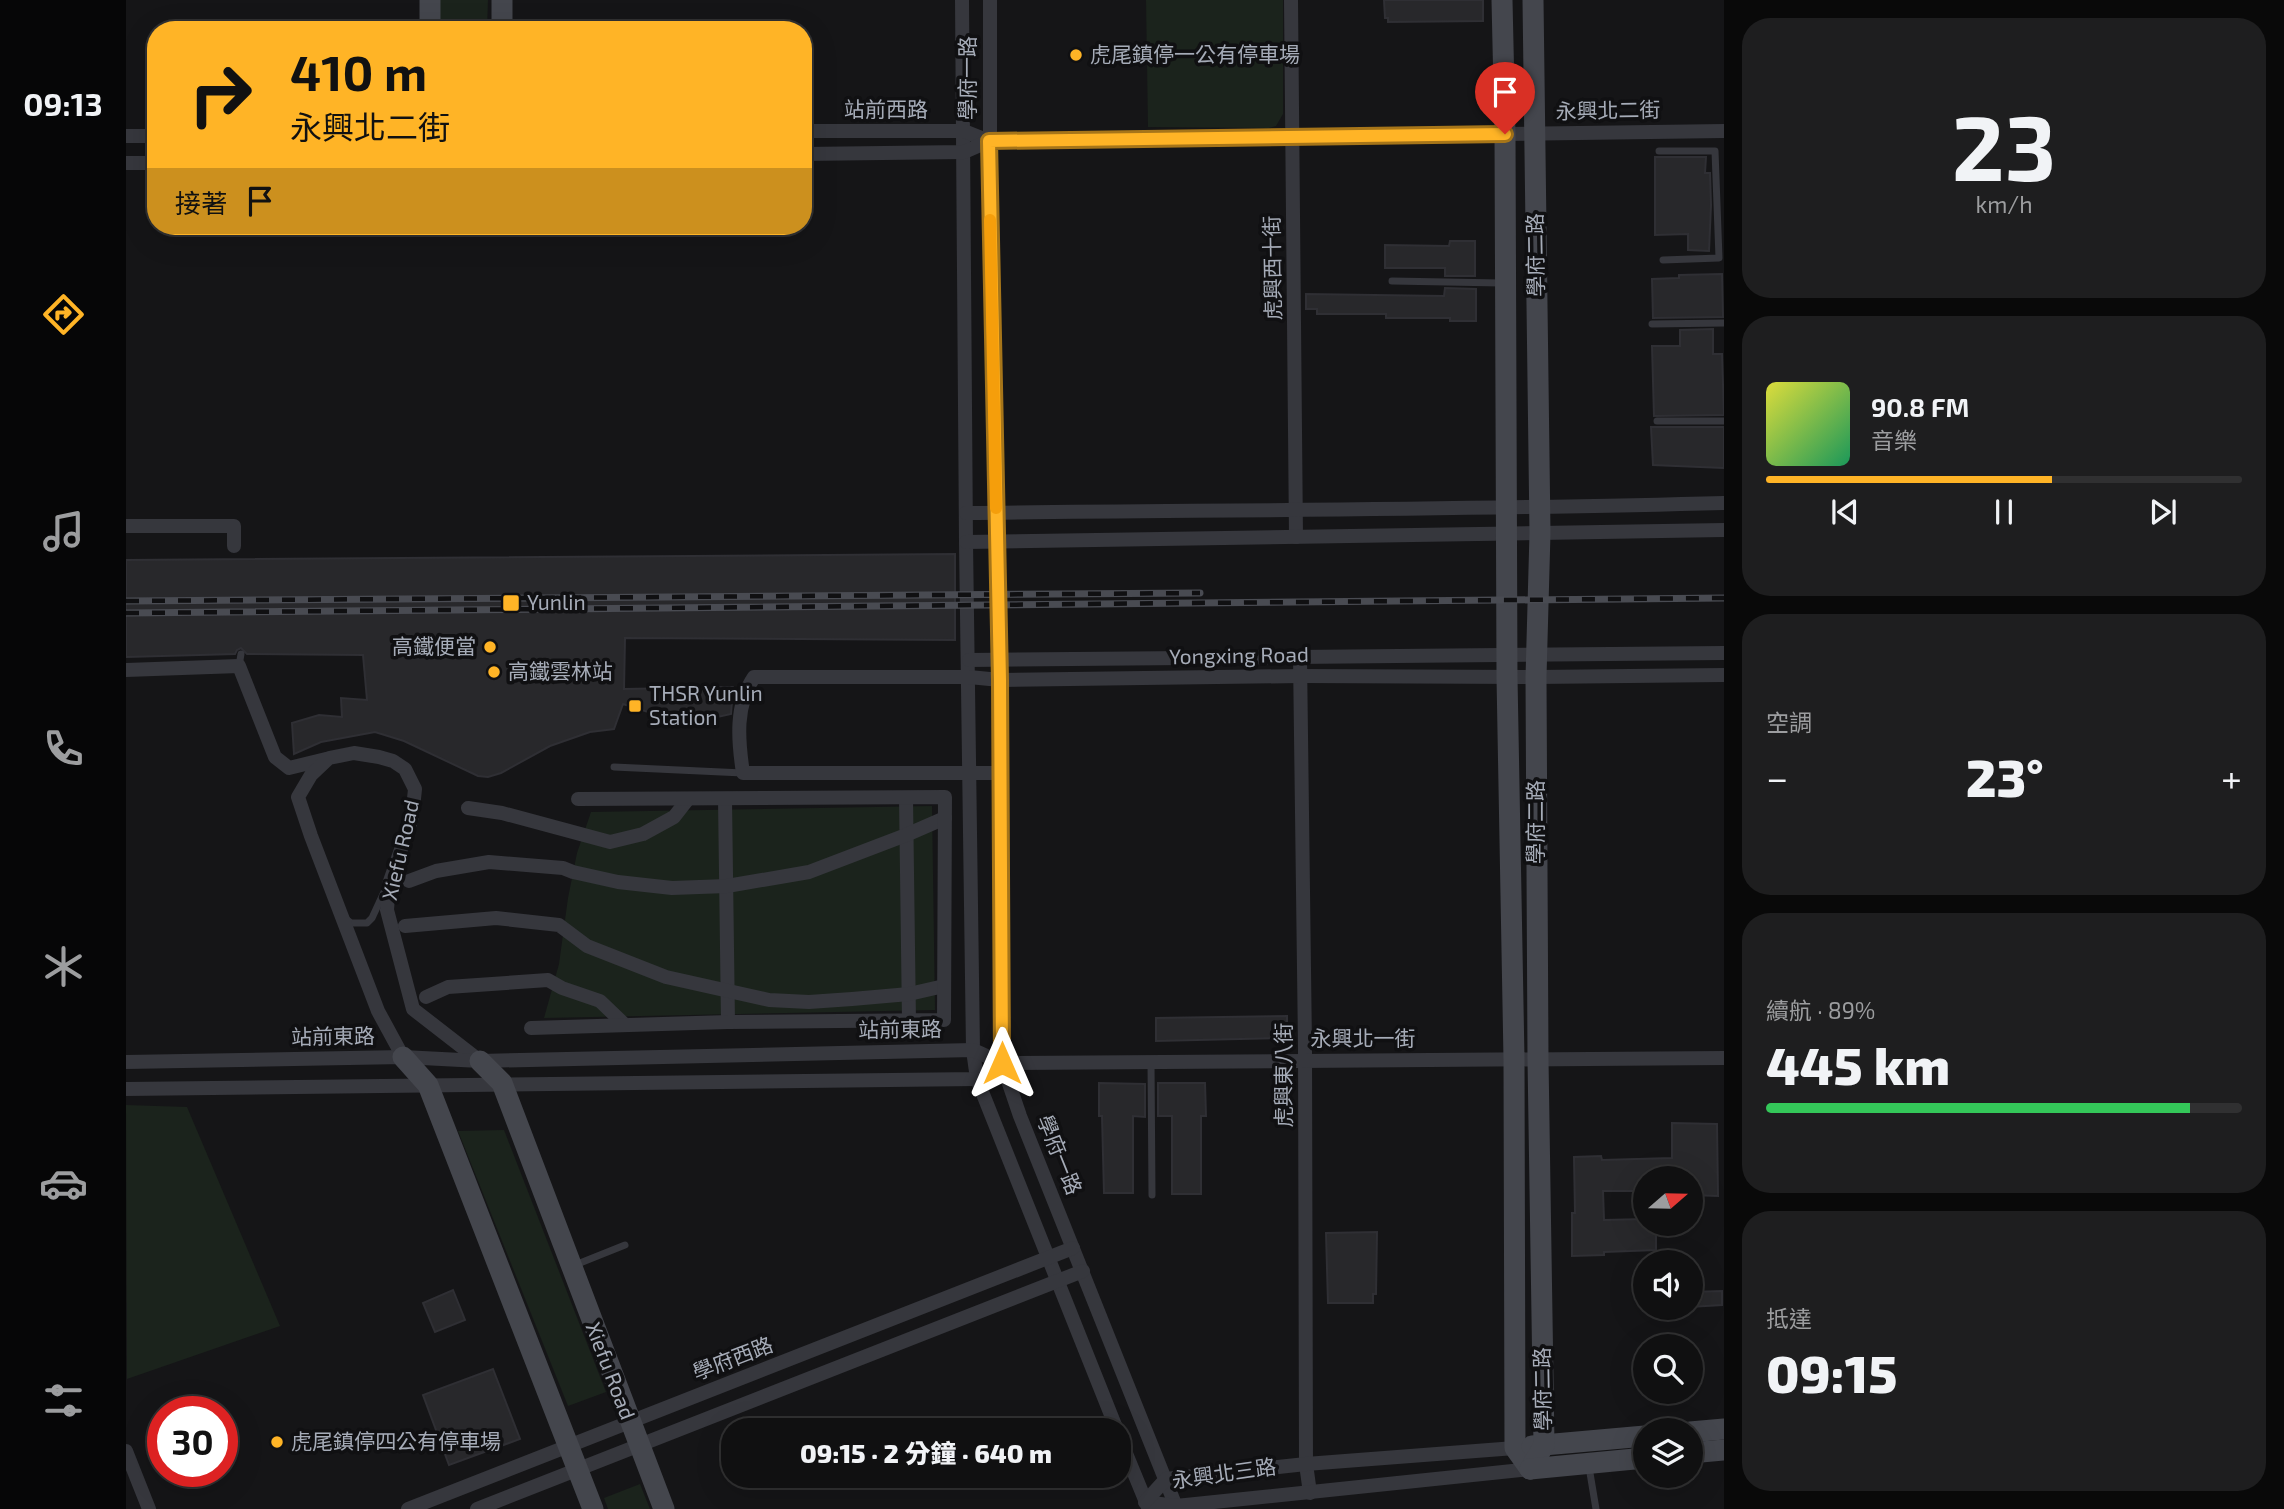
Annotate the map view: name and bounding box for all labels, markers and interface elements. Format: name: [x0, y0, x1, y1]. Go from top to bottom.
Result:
street label: 學府一路: [954, 36, 979, 120]
place label: 虎尾鎮停一公有停車場: [1090, 41, 1300, 66]
text: 410 m: [290, 42, 427, 101]
marker: 虎尾鎮停一公有停車場: [1068, 47, 1084, 63]
icon: right: [175, 49, 266, 140]
pin: [1475, 62, 1535, 134]
icon: arrive: [1486, 73, 1524, 111]
text: 09:13: [23, 84, 103, 122]
text: 23: [1952, 90, 2056, 199]
street label: 站前西路: [844, 96, 928, 121]
street label: 永興北二街: [1555, 96, 1661, 123]
text: 永興北二街: [290, 107, 450, 145]
icon: arrive: [241, 182, 279, 220]
text: 接著: [175, 187, 227, 218]
text: km/h: [1975, 190, 2033, 218]
street label: 學府二路: [1521, 213, 1548, 297]
street label: 虎興西十街: [1258, 215, 1285, 321]
icon: directions: [39, 290, 88, 339]
text: 90.8 FM: [1871, 391, 1969, 422]
text: 音樂: [1871, 426, 1917, 454]
icon: previous: [1826, 493, 1864, 531]
icon: pause: [1985, 493, 2023, 531]
icon: next: [2144, 493, 2182, 531]
icon: music: [39, 507, 88, 556]
place label: Yunlin: [527, 589, 586, 614]
marker: Yunlin: [501, 593, 521, 613]
place label: 高鐵便當: [392, 633, 476, 658]
marker: 高鐵便當: [482, 639, 498, 655]
street label: Yongxing Road: [1169, 641, 1309, 668]
place label: 高鐵雲林站: [508, 658, 613, 683]
marker: 高鐵雲林站: [486, 664, 502, 680]
place label: THSR Yunlin Station: [649, 680, 763, 729]
marker: THSR Yunlin Station: [627, 698, 643, 714]
text: 空調: [1766, 708, 1812, 736]
icon: phone: [39, 724, 88, 773]
text: 23°: [1966, 745, 2044, 807]
text: −: [1766, 754, 1788, 800]
text: +: [2221, 754, 2242, 800]
street label: 學府二路: [1522, 780, 1547, 864]
street label: Xiefu Road: [376, 797, 423, 902]
icon: climate: [39, 942, 88, 991]
text: 續航 · 89%: [1766, 996, 1875, 1024]
street label: 站前東路: [858, 1015, 942, 1042]
street label: 站前東路: [291, 1022, 375, 1049]
street label: 虎興東八街: [1270, 1023, 1295, 1128]
street label: 永興北一街: [1311, 1025, 1416, 1050]
position arrow: [965, 1026, 1039, 1100]
text: 445 km: [1766, 1033, 1950, 1095]
street label: 學府一路: [1033, 1111, 1088, 1198]
icon: car: [39, 1159, 88, 1208]
north arrow: [1633, 1166, 1703, 1236]
map controls: [1633, 1166, 1703, 1488]
button: sound: [1633, 1250, 1703, 1320]
text: 抵達: [1766, 1304, 1812, 1332]
street label: Xiefu Road: [581, 1318, 641, 1423]
street label: 學府西路: [689, 1331, 776, 1384]
button: search: [1633, 1334, 1703, 1404]
text: 09:15: [1766, 1341, 1897, 1403]
street label: 學府二路: [1528, 1347, 1555, 1431]
icon: filters: [39, 1376, 88, 1425]
speed limit sign: 30: [147, 1396, 238, 1487]
button: layers: [1633, 1418, 1703, 1488]
place label: 虎尾鎮停四公有停車場: [291, 1428, 501, 1453]
marker: 虎尾鎮停四公有停車場: [269, 1434, 285, 1450]
text: 09:15 · 2 分鐘 · 640 m: [800, 1437, 1052, 1468]
street label: 永興北三路: [1170, 1453, 1278, 1492]

